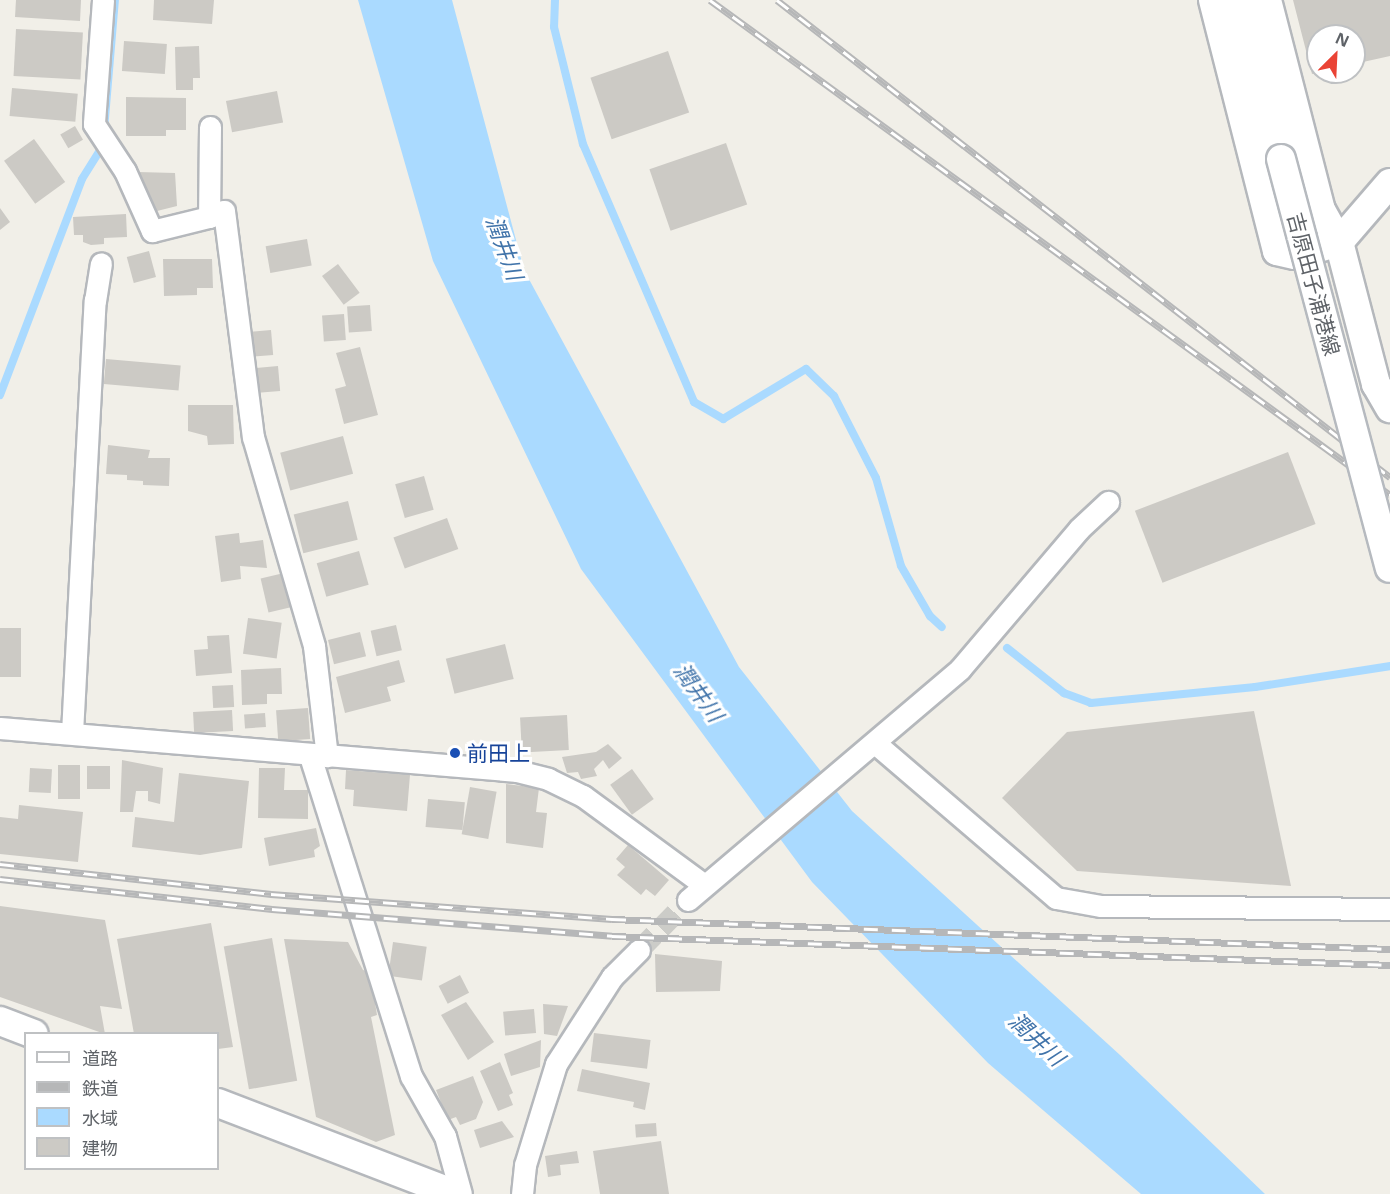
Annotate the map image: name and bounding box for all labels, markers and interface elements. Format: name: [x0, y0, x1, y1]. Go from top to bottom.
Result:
north arrow: [1306, 24, 1366, 84]
text: N: [1332, 27, 1353, 52]
street label: 吉原田子浦港線: [1283, 210, 1345, 358]
water label: 潤井川: [481, 212, 529, 284]
water label: 潤井川: [669, 658, 729, 726]
place label: 前田上: [467, 740, 530, 766]
marker: 前田上: [448, 746, 462, 760]
water label: 潤井川: [1004, 1007, 1070, 1071]
legend: [24, 1032, 219, 1170]
text: 道路: [82, 1046, 118, 1070]
text: 鉄道: [82, 1076, 118, 1100]
text: 水域: [82, 1106, 118, 1130]
text: 建物: [82, 1136, 118, 1160]

